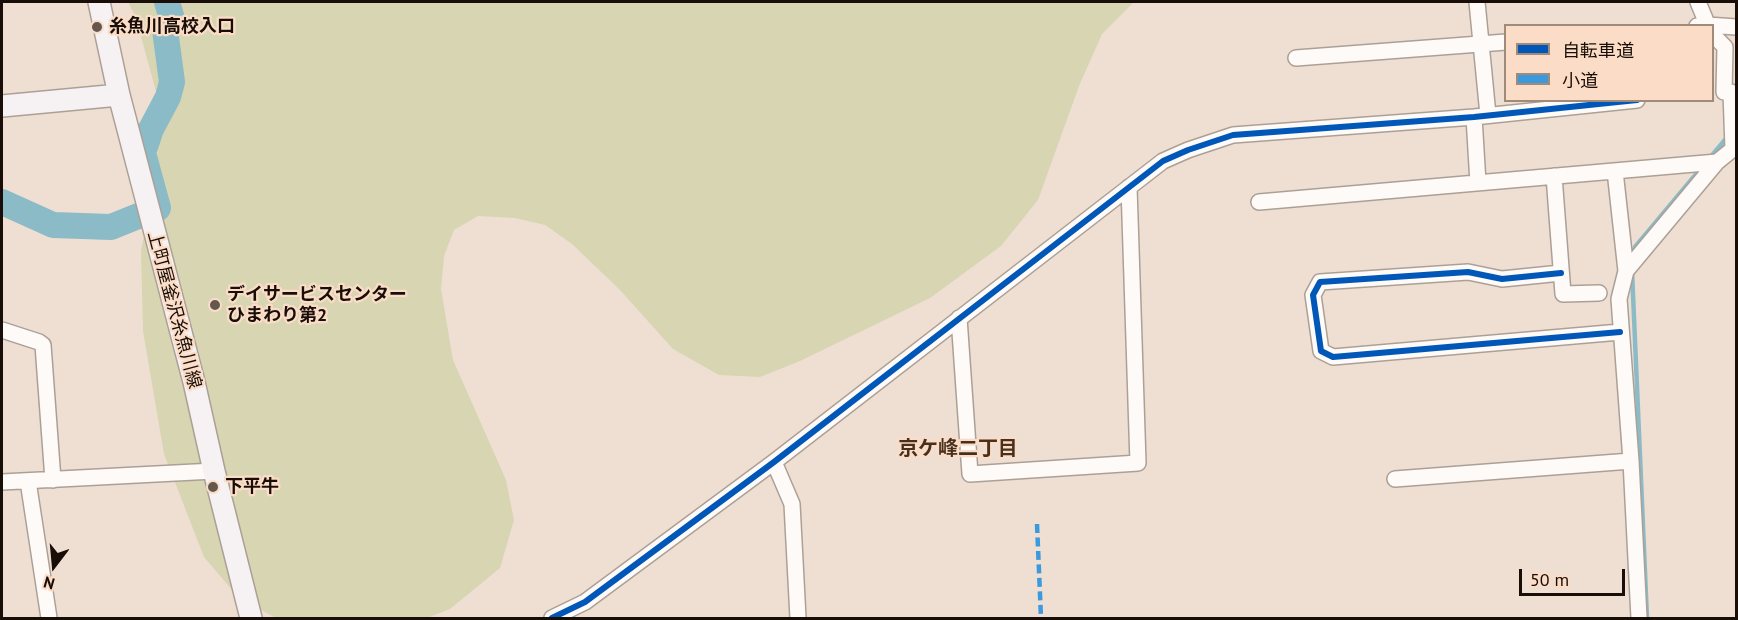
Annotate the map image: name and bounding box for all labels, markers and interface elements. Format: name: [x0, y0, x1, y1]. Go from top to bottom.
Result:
place label: 糸魚川高校入口: [109, 16, 235, 38]
marker: 糸魚川高校入口: [90, 20, 104, 34]
legend: [1504, 24, 1714, 102]
text: 自転車道: [1562, 39, 1634, 62]
text: 小道: [1562, 69, 1598, 92]
street label: 上町屋釜沢糸魚川線: [143, 229, 205, 391]
place label: デイサービスセンター ひまわり第2: [227, 284, 407, 326]
marker: デイサービスセンター ひまわり第2: [208, 298, 222, 312]
district label: 京ケ峰二丁目: [898, 437, 1018, 461]
place label: 下平牛: [225, 476, 279, 498]
marker: 下平牛: [206, 480, 220, 494]
north arrow: [24, 536, 84, 596]
scale bar: [1522, 557, 1628, 595]
text: 50 m: [1530, 568, 1569, 591]
text: N: [41, 572, 57, 594]

